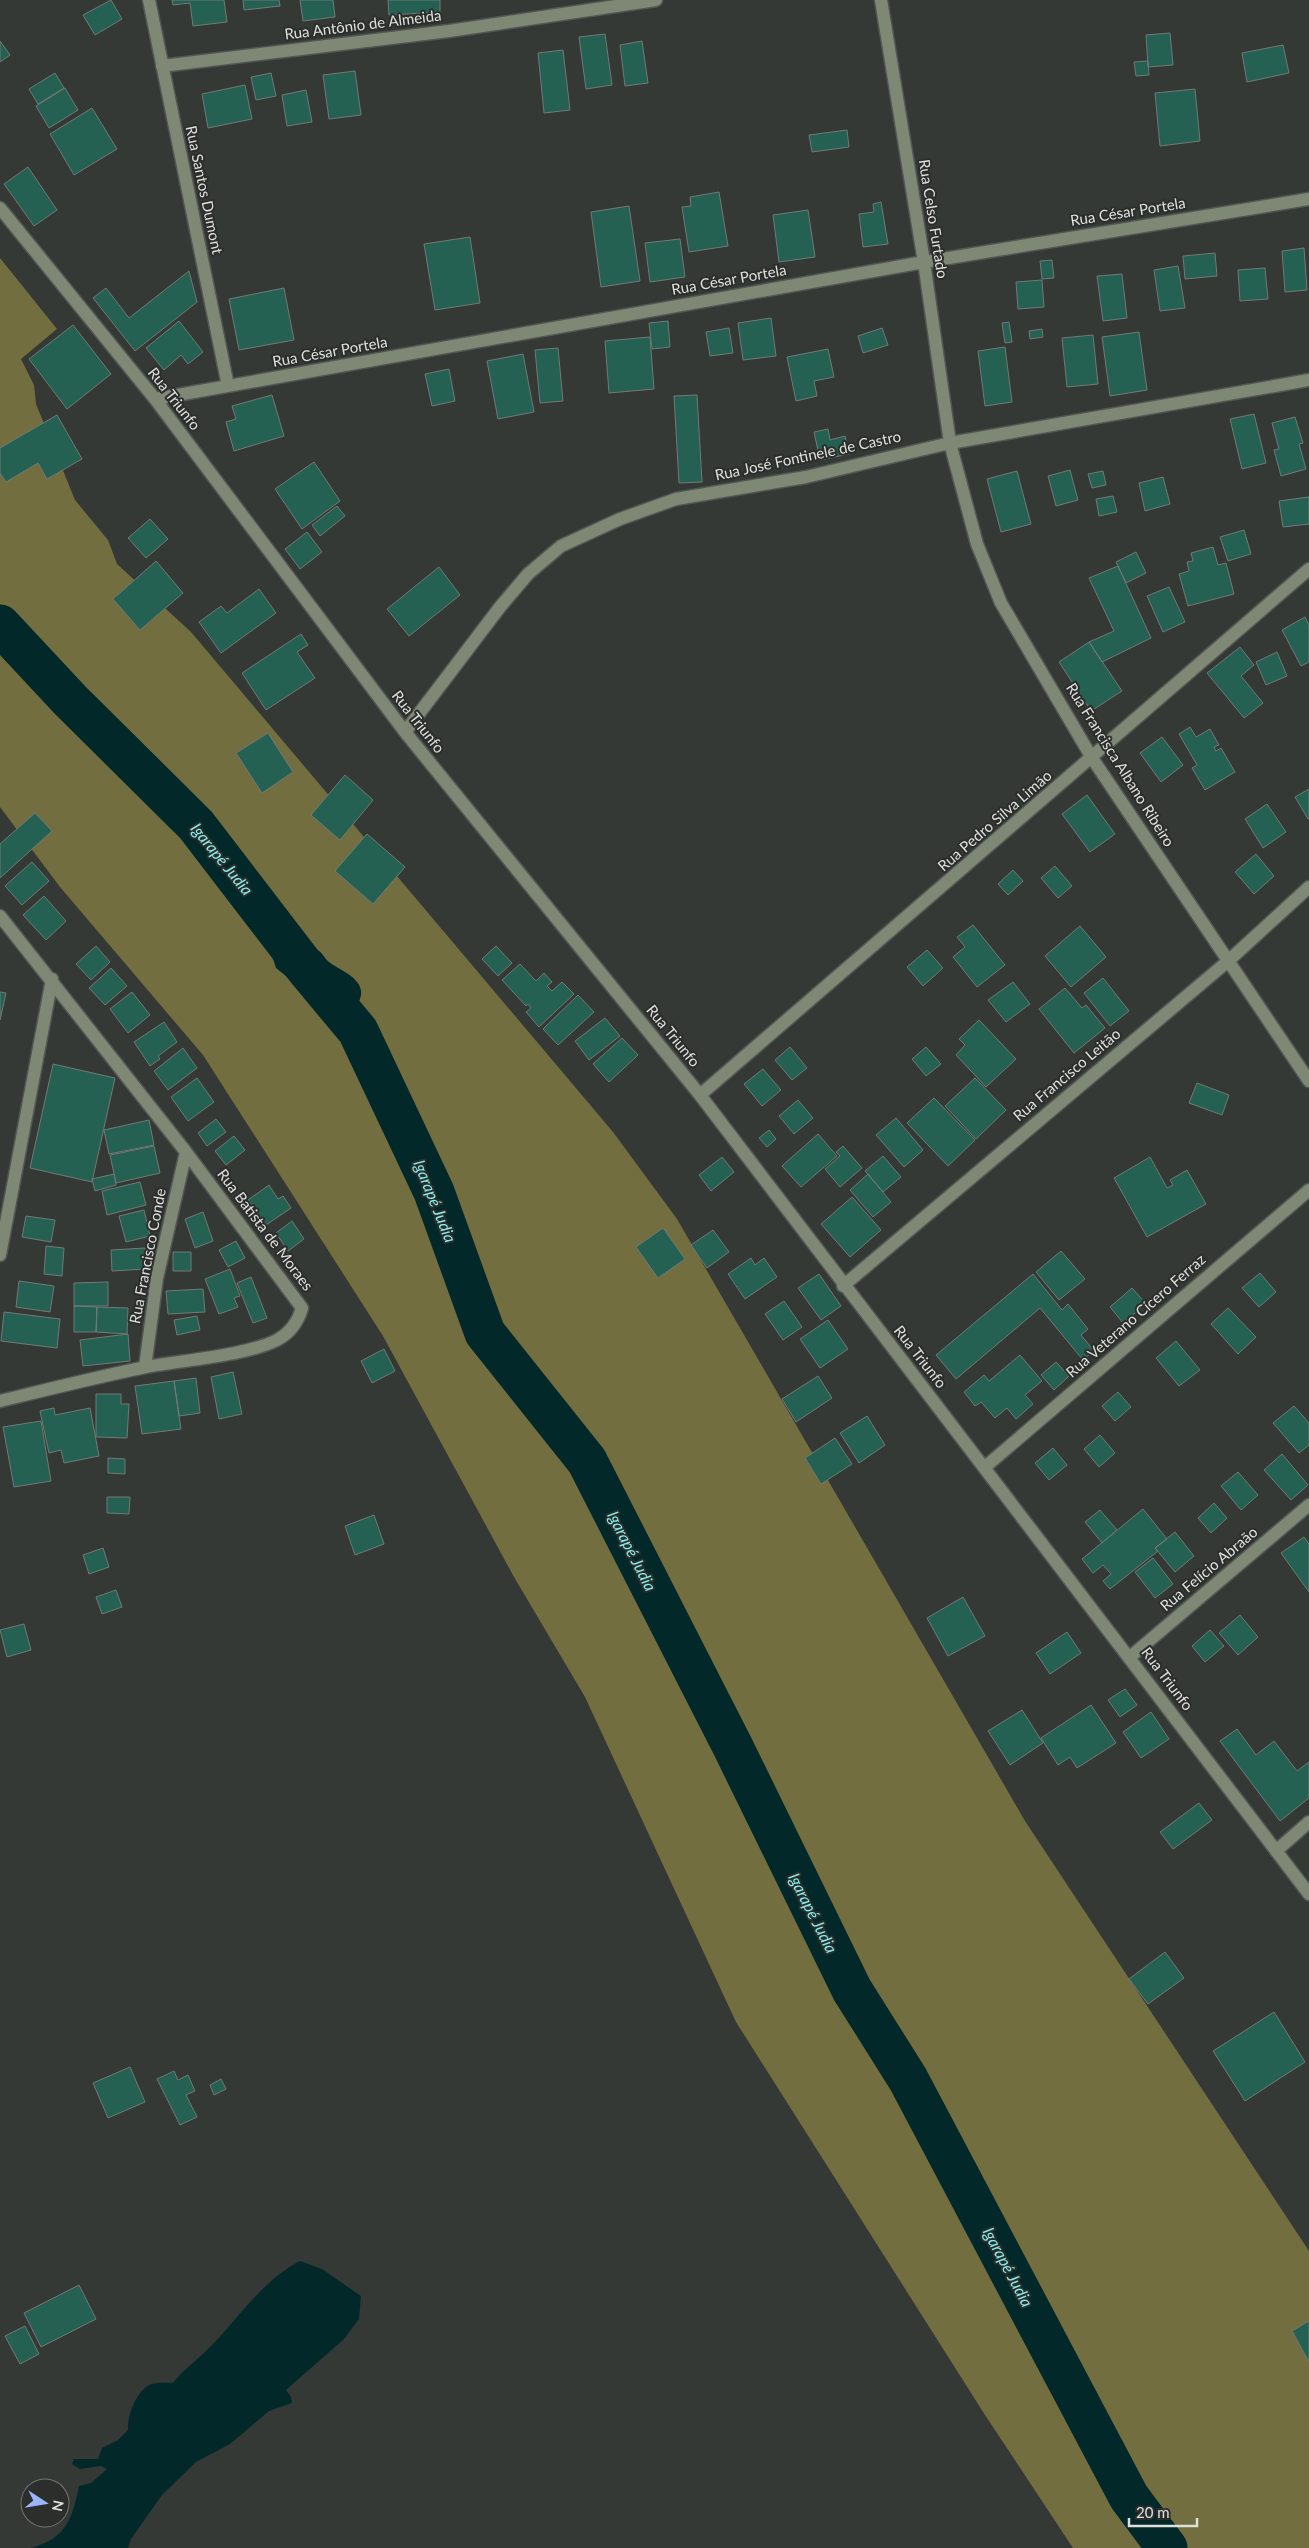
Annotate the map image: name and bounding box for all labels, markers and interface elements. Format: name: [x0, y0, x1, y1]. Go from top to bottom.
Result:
street label: Rua Antônio de Almeida: [283, 5, 442, 43]
street label: Rua Santos Dumont: [183, 124, 228, 256]
street label: Rua Celso Furtado: [916, 158, 952, 280]
street label: Rua César Portela: [1069, 193, 1187, 229]
street label: Rua César Portela: [670, 260, 788, 298]
street label: Rua César Portela: [271, 332, 389, 370]
street label: Rua Triunfo: [145, 363, 205, 433]
street label: Rua José Fontinele de Castro: [713, 426, 902, 484]
street label: Rua Francisca Albano Ribeiro: [1063, 679, 1179, 850]
street label: Rua Triunfo: [389, 686, 449, 756]
street label: Rua Pedro Silva Limão: [934, 766, 1055, 875]
water label: Igarapé Judia: [188, 819, 257, 899]
street label: Rua Triunfo: [643, 1001, 704, 1070]
street label: Rua Francisco Leitão: [1009, 1024, 1124, 1124]
water label: Igarapé Judia: [410, 1157, 461, 1245]
street label: Rua Batista de Moraes: [214, 1165, 317, 1294]
street label: Rua Francisco Conde: [125, 1187, 169, 1325]
street label: Rua Veterano Cícero Ferraz: [1062, 1250, 1209, 1381]
street label: Rua Triunfo: [891, 1321, 951, 1391]
water label: Igarapé Judia: [604, 1508, 661, 1594]
street label: Rua Felício Abraão: [1156, 1522, 1261, 1614]
street label: Rua Triunfo: [1138, 1643, 1197, 1714]
water label: Igarapé Judia: [785, 1870, 842, 1956]
water label: Igarapé Judia: [980, 2224, 1037, 2310]
north arrow: [20, 2478, 70, 2528]
scale bar: [1129, 2496, 1196, 2528]
text: N: [49, 2499, 68, 2513]
text: 20 m: [1136, 2503, 1170, 2521]

